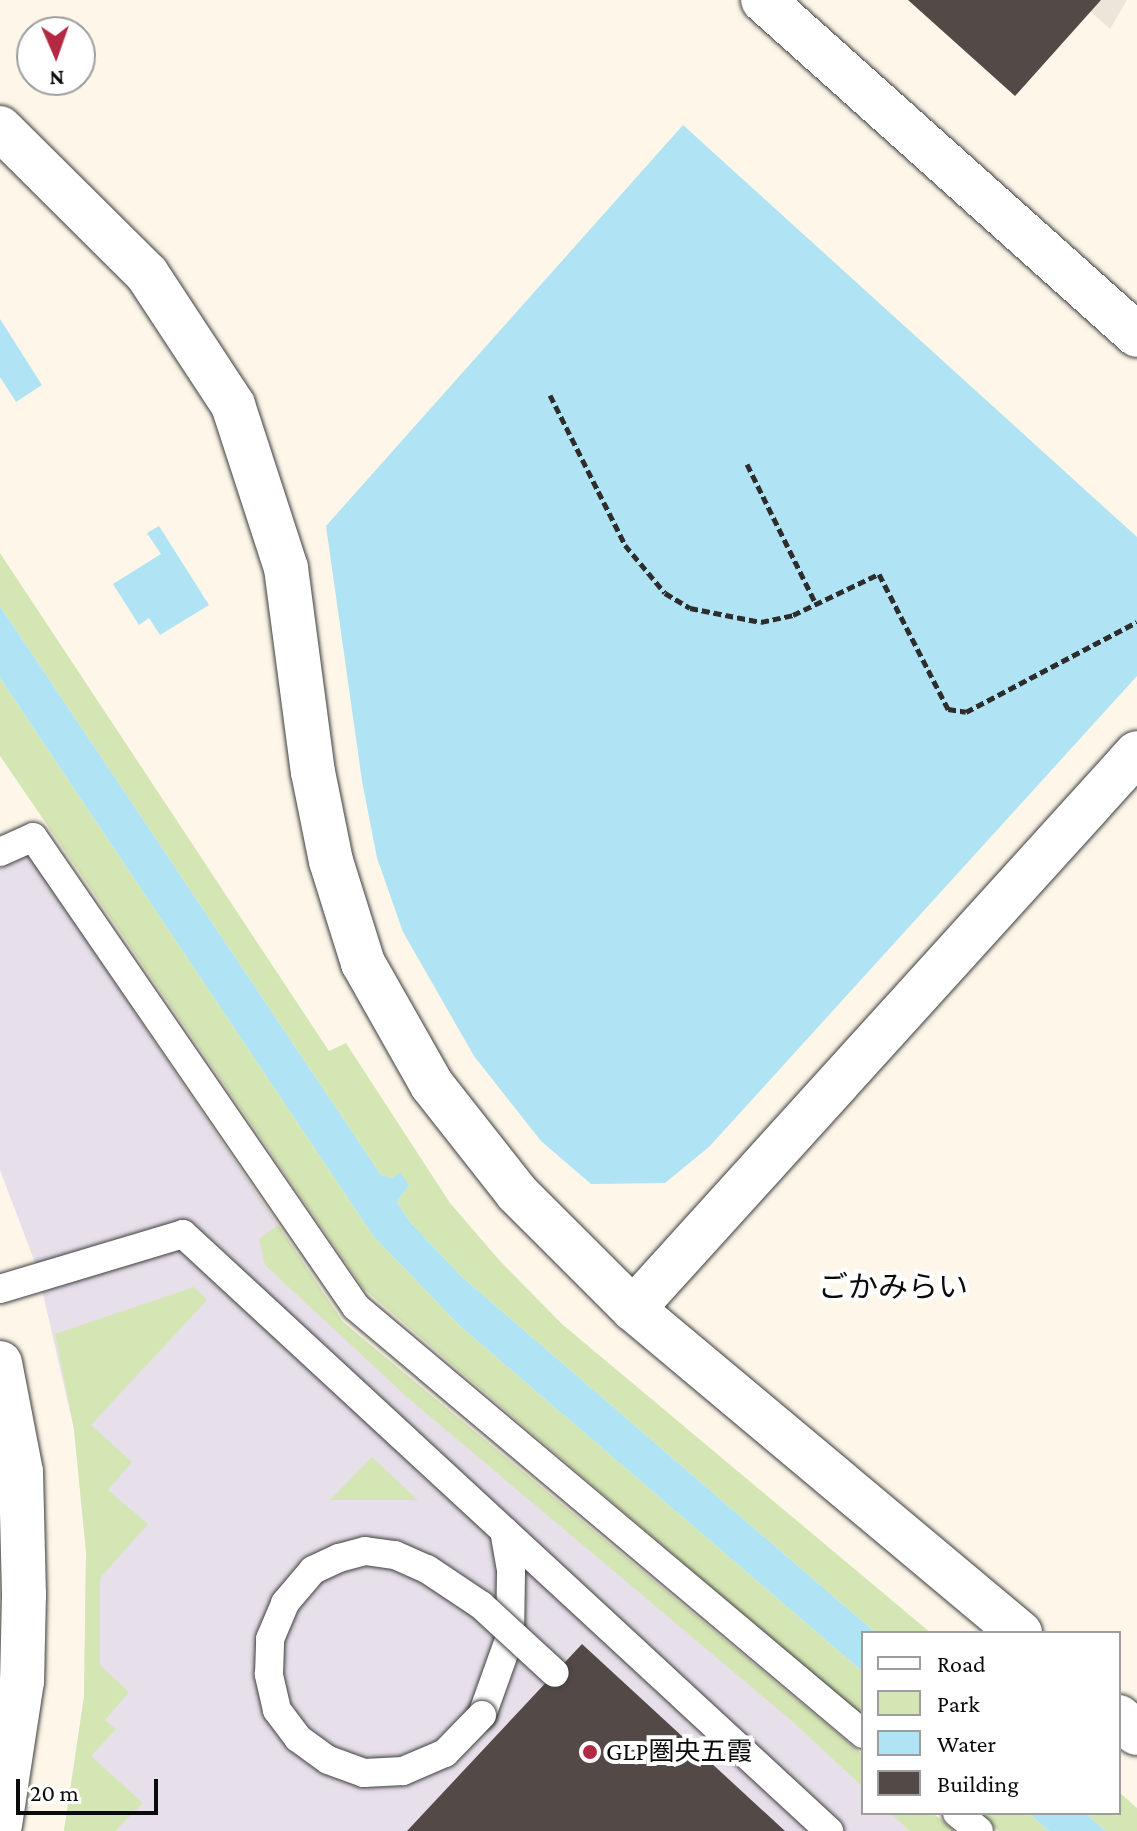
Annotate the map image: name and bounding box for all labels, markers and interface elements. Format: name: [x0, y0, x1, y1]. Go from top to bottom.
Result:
north arrow: [16, 16, 96, 96]
text: N: [49, 66, 65, 91]
district label: ごかみらい: [818, 1269, 968, 1305]
legend: [861, 1631, 1121, 1815]
text: Road: [937, 1650, 986, 1677]
text: Park: [937, 1690, 980, 1717]
text: Water: [937, 1730, 996, 1757]
place label: GLP圏央五霞: [606, 1736, 752, 1768]
marker: GLP圏央五霞: [581, 1743, 599, 1761]
scale bar: [20, 1763, 162, 1813]
text: Building: [937, 1770, 1019, 1797]
text: 20 m: [30, 1779, 79, 1806]

